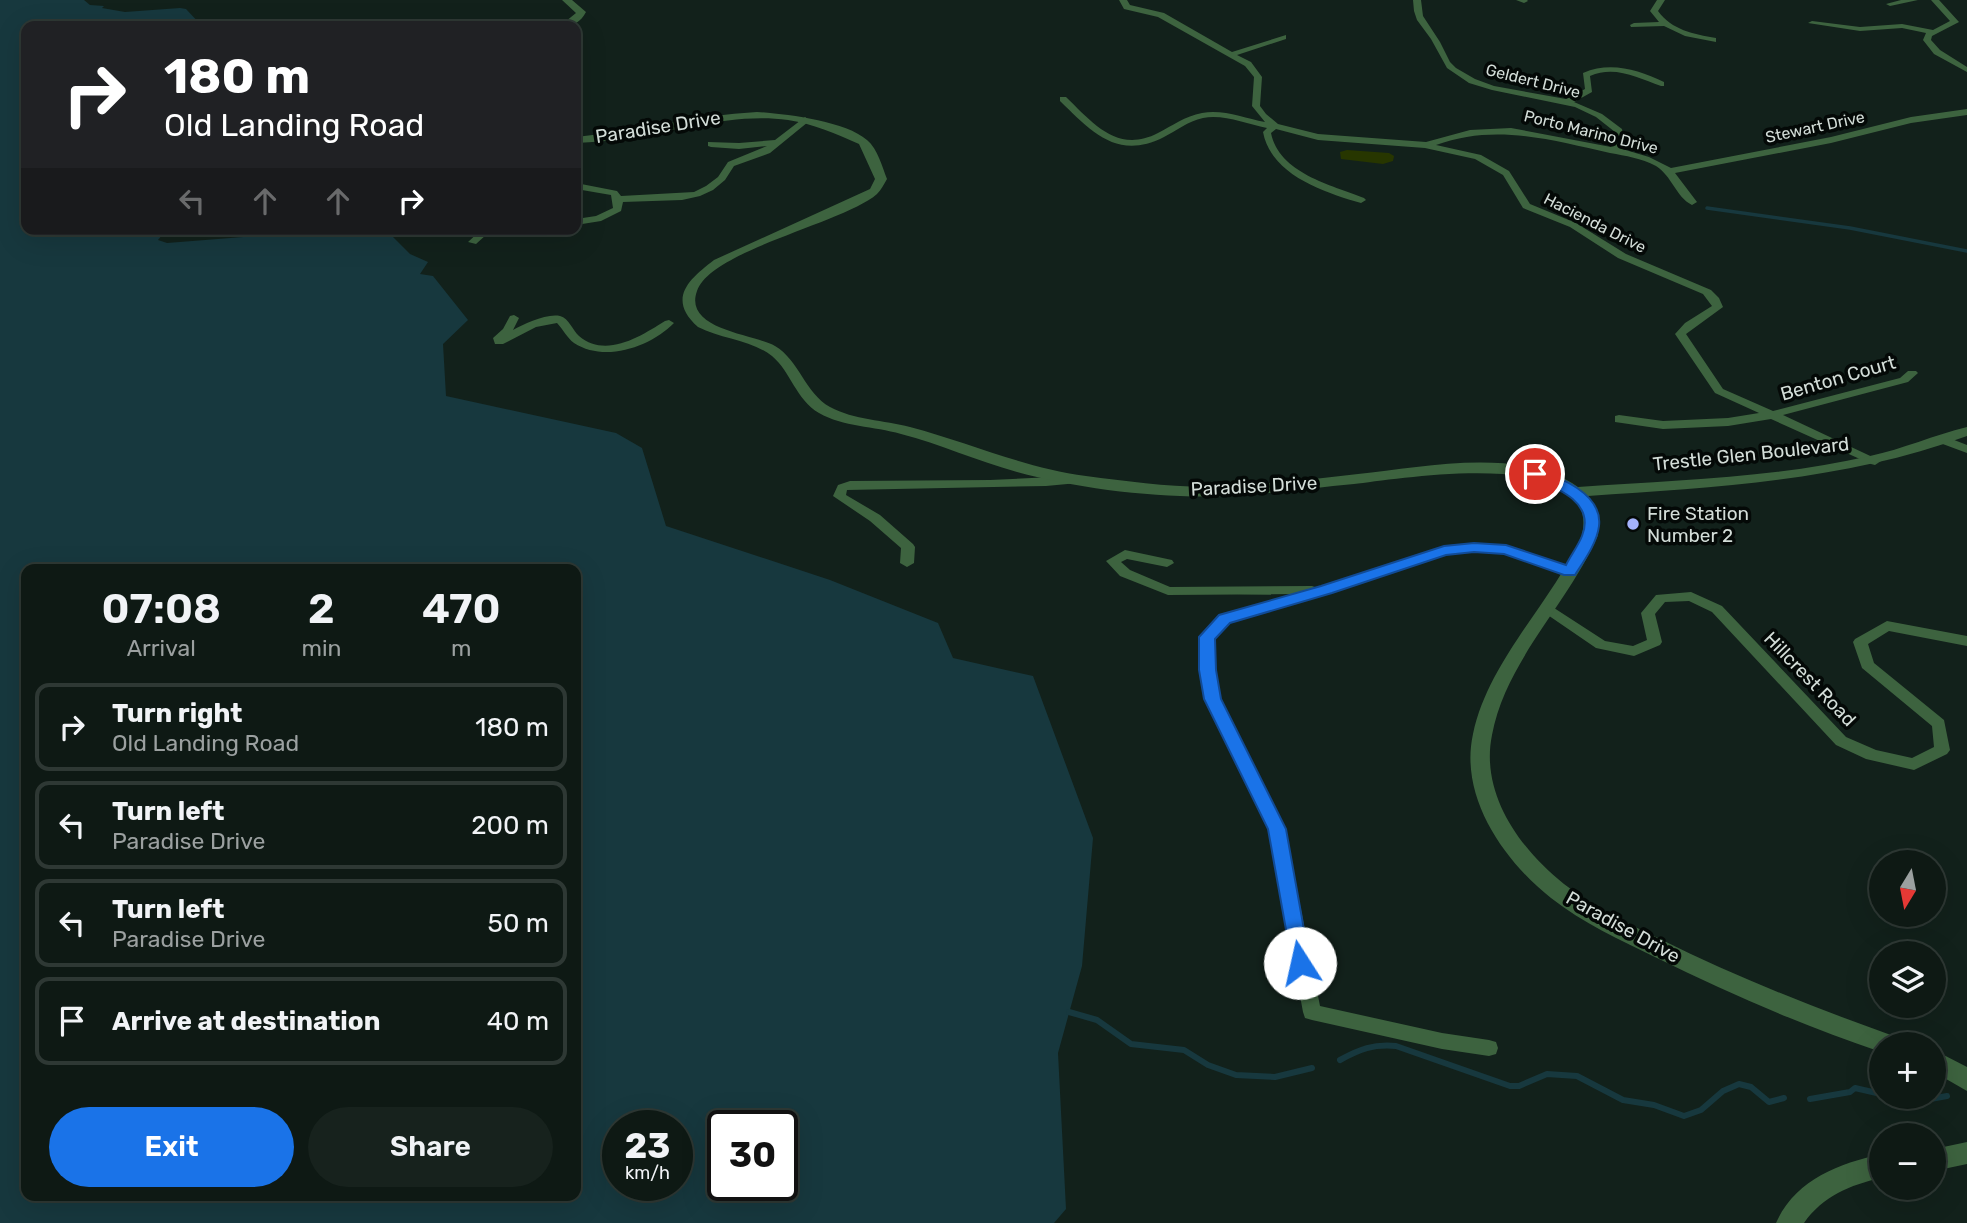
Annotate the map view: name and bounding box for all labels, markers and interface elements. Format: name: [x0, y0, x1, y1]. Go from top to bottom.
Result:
text: 180 m: [164, 47, 310, 105]
icon: right: [49, 49, 140, 140]
street label: Geldert Drive: [1484, 60, 1582, 102]
text: Old Landing Road: [164, 106, 424, 144]
street label: Paradise Drive: [594, 106, 722, 148]
street label: Porto Marino Drive: [1522, 106, 1660, 158]
street label: Stewart Drive: [1764, 107, 1866, 147]
icon: left: [173, 182, 211, 220]
icon: ahead: [246, 182, 284, 220]
icon: ahead: [319, 182, 357, 220]
icon: right: [392, 182, 430, 220]
street label: Hacienda Drive: [1541, 189, 1649, 257]
street label: Benton Court: [1778, 350, 1899, 405]
street label: Trestle Glen Boulevard: [1652, 432, 1850, 476]
pin: [1505, 444, 1565, 504]
icon: arrive: [1516, 455, 1554, 493]
street label: Paradise Drive: [1190, 471, 1318, 501]
place label: Fire Station Number 2: [1647, 502, 1749, 547]
marker: Fire Station Number 2: [1625, 516, 1641, 532]
text: 07:08: [102, 584, 221, 634]
text: 2: [308, 584, 335, 634]
text: 470: [422, 584, 500, 634]
street label: Hillcrest Road: [1759, 627, 1861, 731]
text: Arrival: [127, 634, 196, 662]
text: min: [301, 634, 341, 662]
text: m: [451, 634, 471, 662]
text: Turn right: [112, 698, 242, 729]
icon: right: [53, 708, 91, 746]
text: 180 m: [475, 712, 549, 743]
text: Old Landing Road: [112, 729, 299, 757]
text: Turn left: [112, 796, 224, 827]
icon: left: [53, 806, 91, 844]
text: 200 m: [471, 810, 549, 841]
text: Paradise Drive: [112, 827, 265, 855]
north arrow: [1869, 850, 1946, 928]
map controls: [1869, 850, 1946, 1200]
street label: Paradise Drive: [1562, 886, 1684, 968]
text: Turn left: [112, 894, 224, 925]
icon: left: [53, 904, 91, 942]
text: 50 m: [488, 908, 549, 939]
text: Paradise Drive: [112, 925, 265, 953]
position arrow: [1263, 926, 1337, 1000]
button: layers: [1869, 941, 1946, 1018]
icon: arrive: [53, 1002, 91, 1040]
text: Arrive at destination: [112, 1006, 380, 1037]
text: 40 m: [487, 1006, 549, 1037]
button: +: [1869, 1032, 1946, 1109]
button: Exit: [49, 1107, 294, 1187]
button: Share: [308, 1107, 553, 1187]
speed limit sign: 30: [707, 1110, 798, 1201]
button: −: [1869, 1123, 1946, 1200]
text: 23: [625, 1125, 670, 1167]
text: km/h: [625, 1162, 670, 1184]

